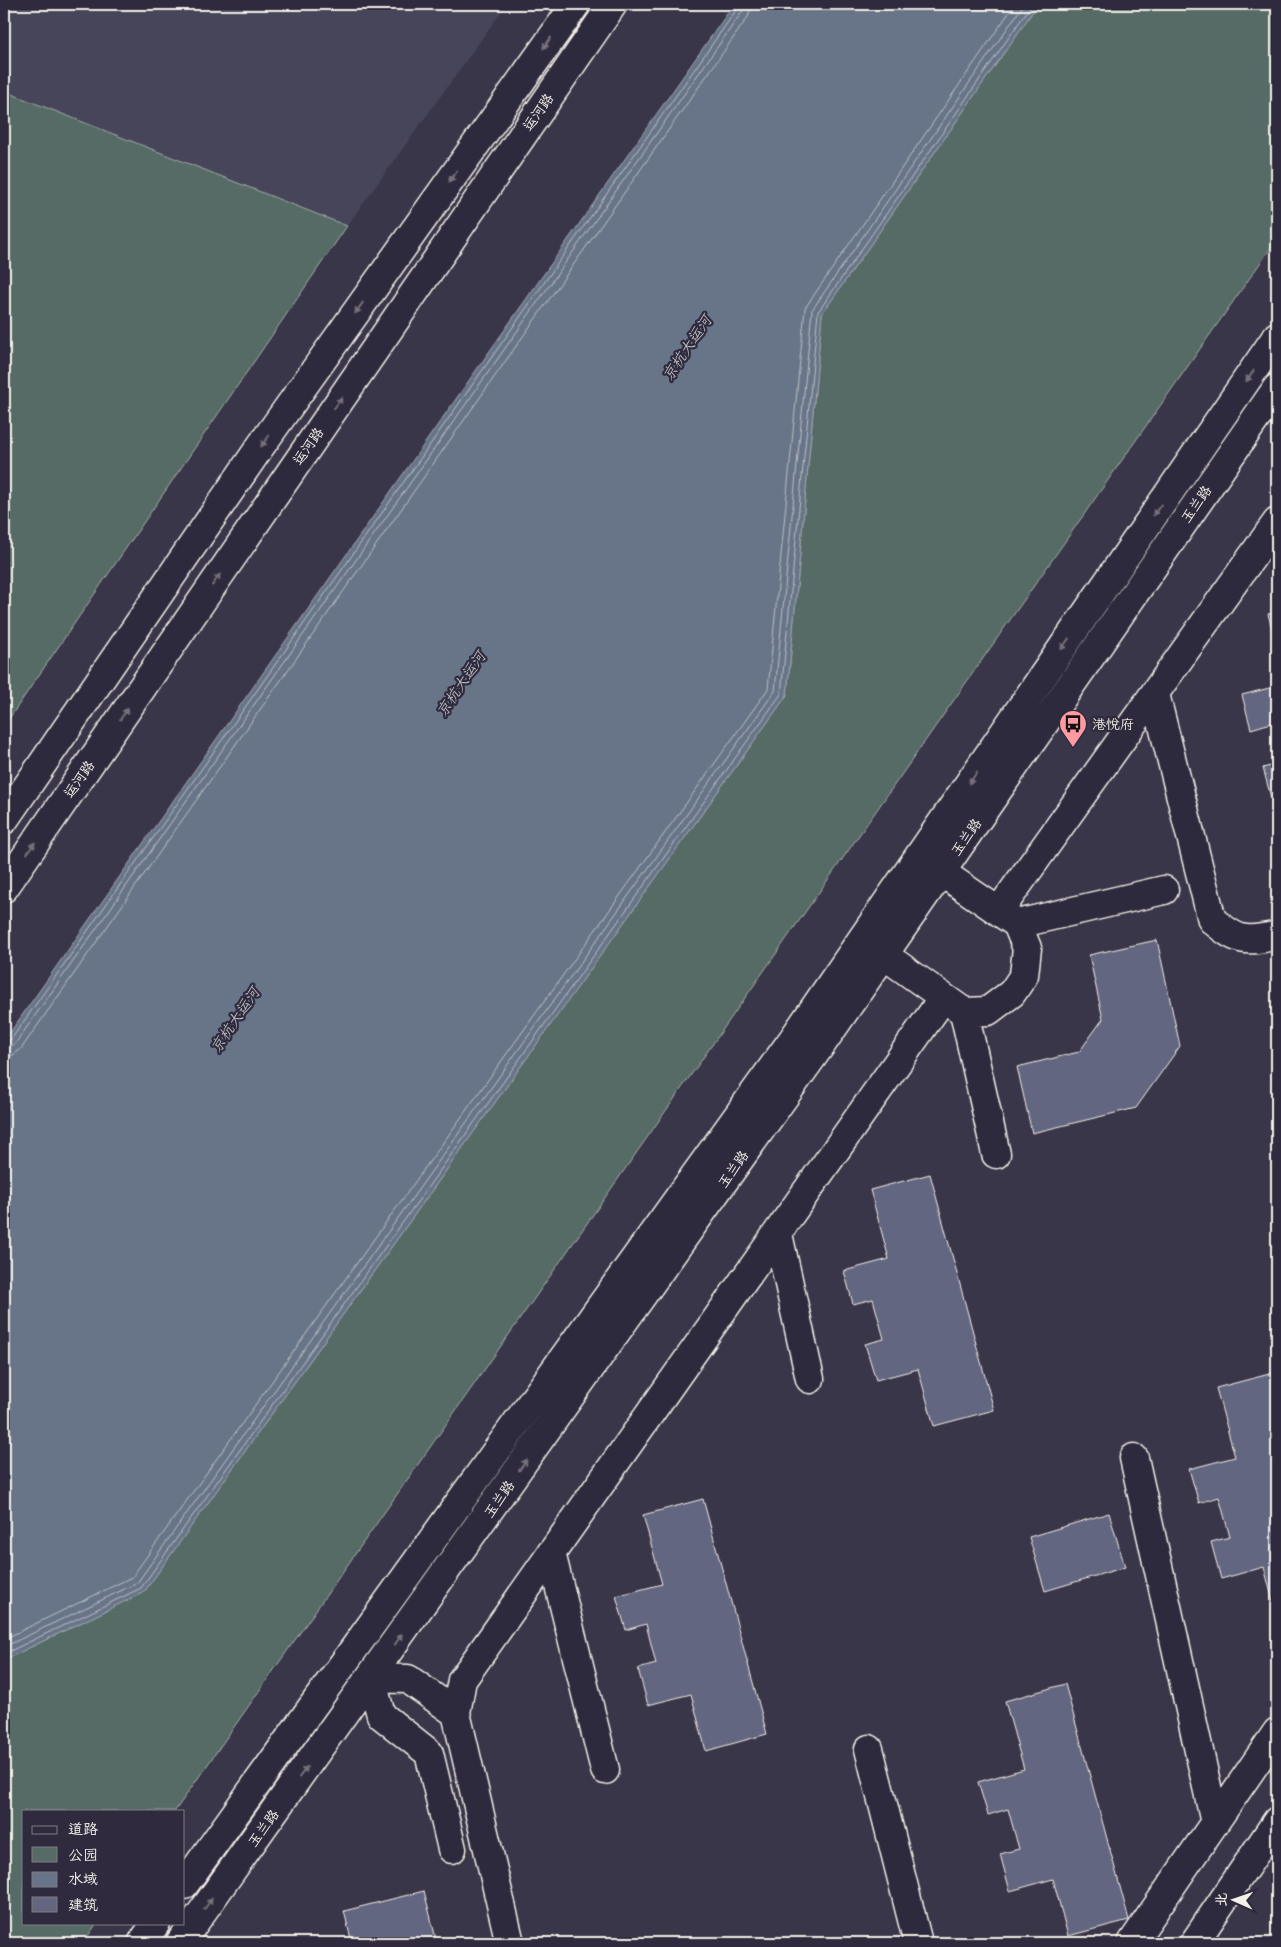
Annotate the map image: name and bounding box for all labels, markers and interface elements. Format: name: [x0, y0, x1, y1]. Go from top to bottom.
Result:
one-way arrow: [543, 37, 553, 50]
street label: 运河路: [519, 90, 557, 134]
one-way arrow: [448, 169, 458, 183]
one-way arrow: [354, 301, 364, 315]
water label: 京杭大运河: [658, 309, 718, 385]
one-way arrow: [1245, 370, 1255, 383]
one-way arrow: [333, 396, 343, 410]
street label: 运河路: [289, 424, 327, 468]
one-way arrow: [260, 434, 270, 447]
street label: 玉兰路: [1177, 482, 1215, 526]
one-way arrow: [1152, 504, 1162, 517]
one-way arrow: [211, 573, 221, 587]
one-way arrow: [1060, 637, 1070, 651]
water label: 京杭大运河: [432, 645, 492, 721]
one-way arrow: [119, 707, 129, 721]
bus stop icon: 港悦府: [1058, 709, 1088, 748]
place label: 港悦府: [1092, 715, 1134, 733]
street label: 运河路: [60, 757, 98, 801]
one-way arrow: [968, 771, 978, 785]
street label: 玉兰路: [947, 815, 985, 859]
one-way arrow: [26, 841, 36, 855]
water label: 京杭大运河: [206, 981, 266, 1057]
street label: 玉兰路: [714, 1147, 752, 1191]
one-way arrow: [518, 1458, 528, 1472]
street label: 玉兰路: [480, 1477, 518, 1521]
one-way arrow: [393, 1633, 403, 1647]
one-way arrow: [298, 1766, 309, 1779]
street label: 玉兰路: [243, 1806, 283, 1850]
legend: [22, 1810, 185, 1924]
text: 道路: [68, 1819, 98, 1839]
text: 公园: [68, 1845, 98, 1865]
text: 水域: [68, 1869, 98, 1889]
north arrow: [1208, 1874, 1258, 1924]
text: 北: [1212, 1892, 1230, 1907]
text: 建筑: [68, 1895, 98, 1915]
one-way arrow: [203, 1898, 214, 1911]

